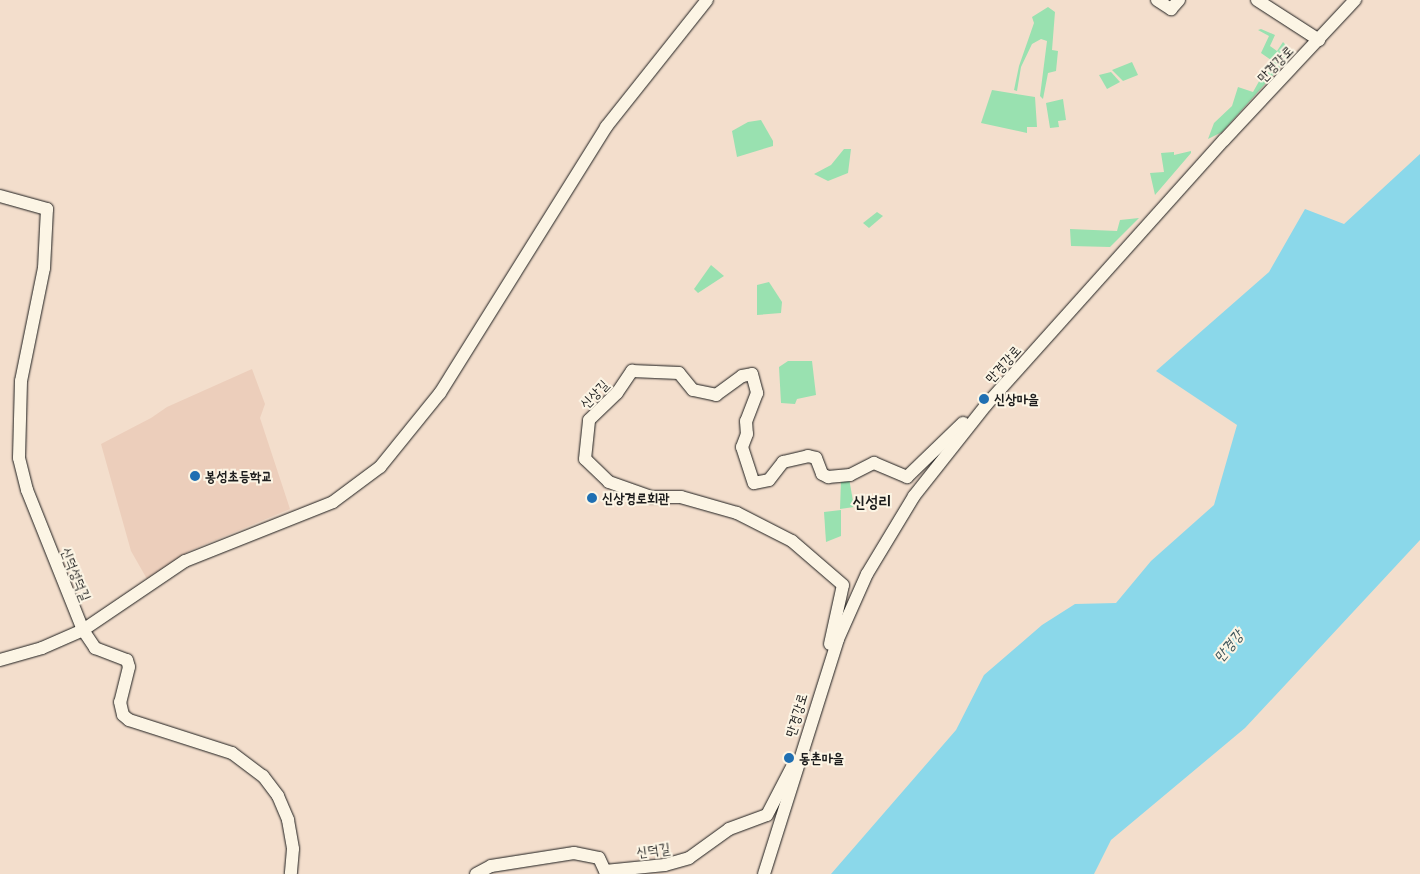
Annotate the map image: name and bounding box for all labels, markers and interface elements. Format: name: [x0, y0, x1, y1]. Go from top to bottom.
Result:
street label: 만경강로: [1253, 42, 1297, 86]
street label: 만경강로: [982, 342, 1024, 386]
street label: 신상길: [576, 376, 612, 412]
place label: 신상마을: [994, 391, 1039, 407]
marker: 신상마을: [978, 393, 990, 405]
place label: 봉성초등학교: [205, 468, 273, 484]
marker: 봉성초등학교: [189, 470, 201, 482]
place label: 신상경로회관: [602, 490, 670, 506]
district label: 신성리: [853, 491, 891, 511]
marker: 신상경로회관: [586, 492, 598, 504]
street label: 신덕성덕길: [58, 545, 94, 603]
water label: 만경강: [1209, 626, 1247, 666]
street label: 만경강로: [781, 691, 811, 739]
place label: 동촌마을: [799, 750, 844, 766]
marker: 동촌마을: [783, 752, 795, 764]
street label: 신덕길: [635, 839, 671, 861]

